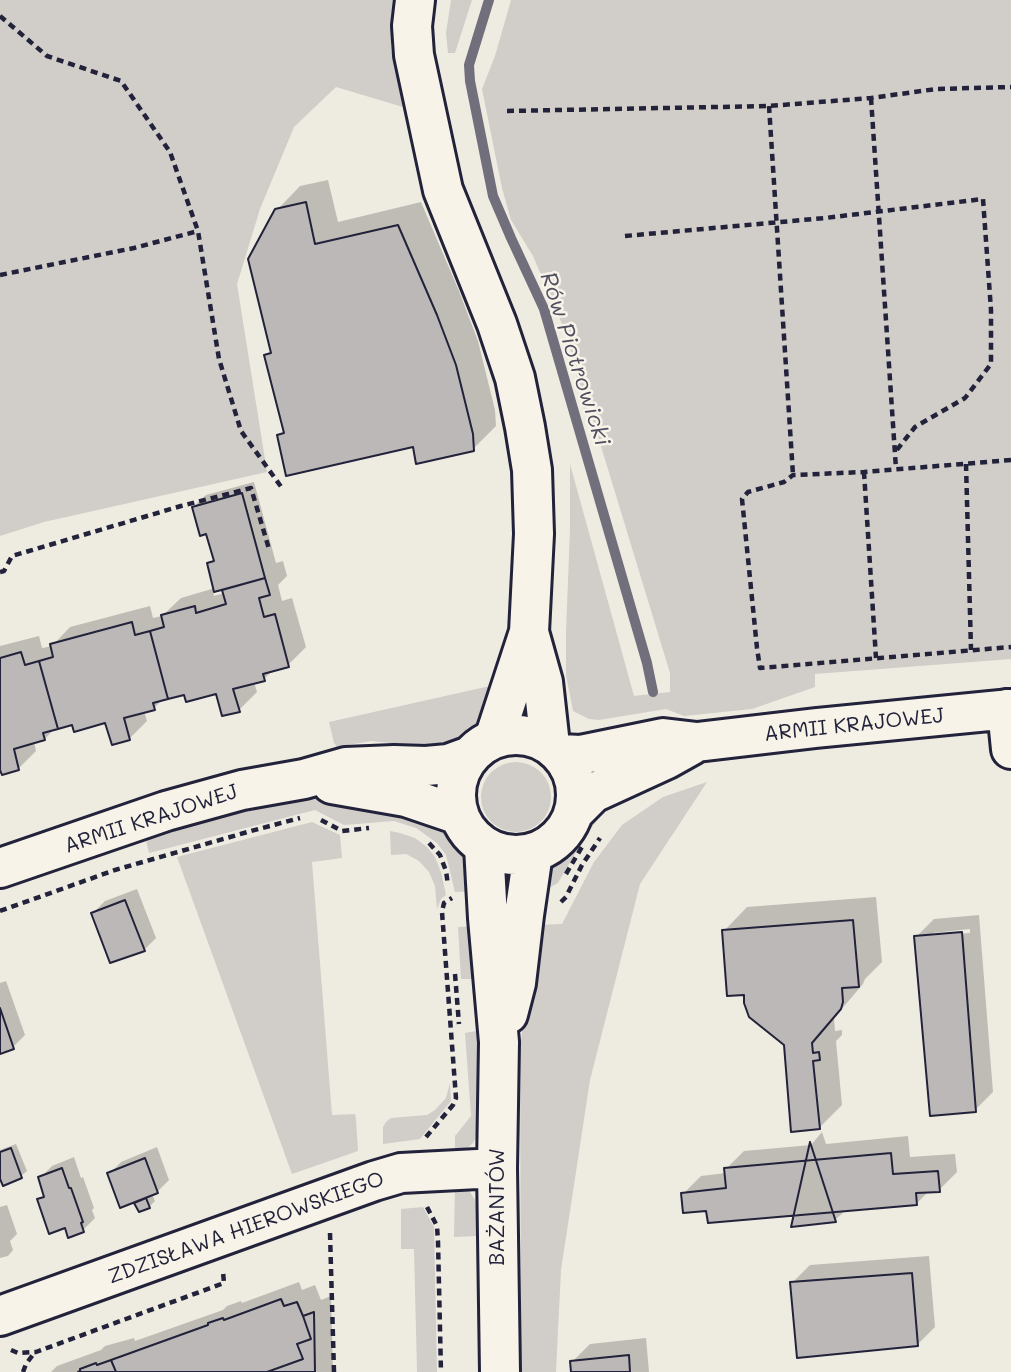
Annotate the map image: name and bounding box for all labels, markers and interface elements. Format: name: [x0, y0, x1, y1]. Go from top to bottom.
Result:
water label: Rów Piotrowicki: [534, 269, 616, 449]
street label: ARMII KRAJOWEJ: [763, 703, 945, 747]
street label: ARMII KRAJOWEJ: [61, 779, 241, 859]
street label: BAŻANTÓW: [485, 1148, 511, 1266]
street label: ZDZISŁAWA HIEROWSKIEGO: [105, 1166, 387, 1290]

